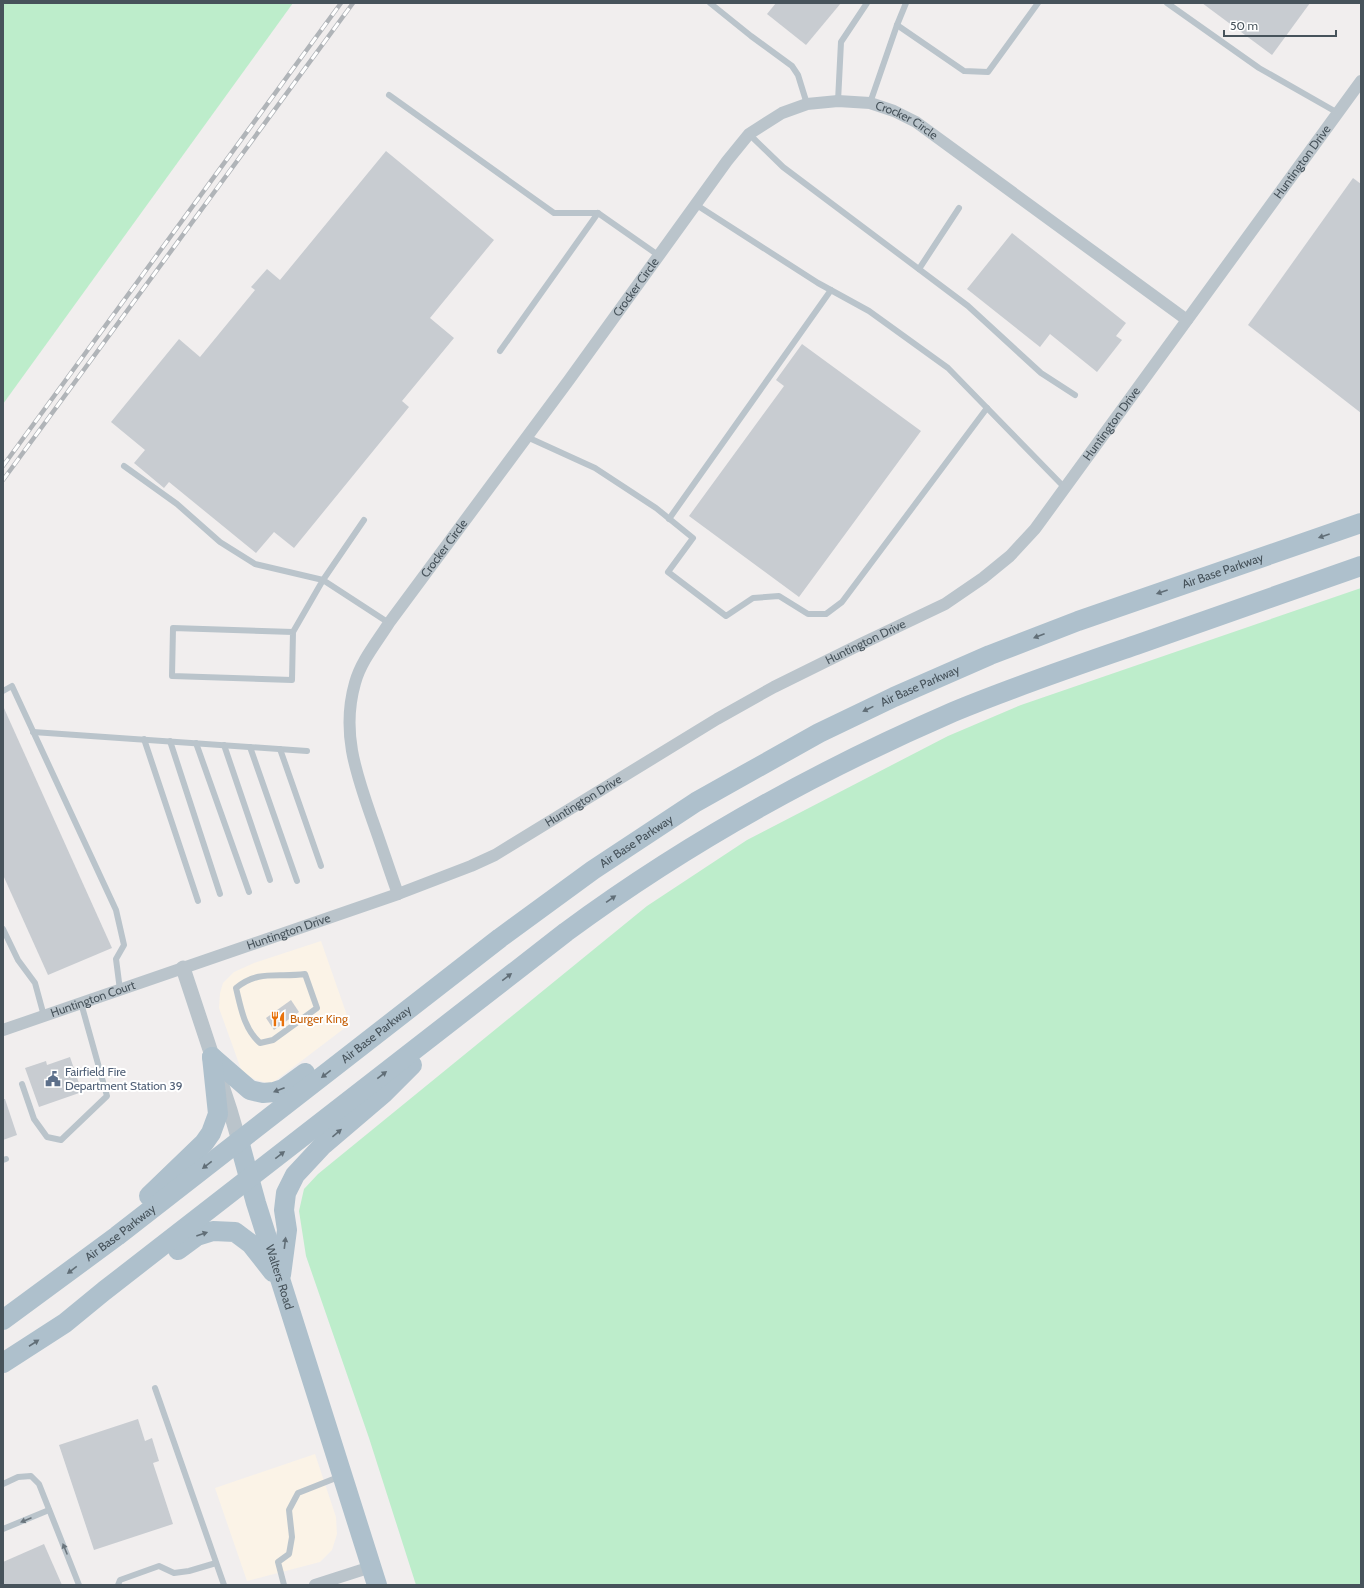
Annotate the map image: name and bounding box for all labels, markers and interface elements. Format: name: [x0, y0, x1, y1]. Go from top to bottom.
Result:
scale bar: [1224, 12, 1336, 38]
text: 50 m: [1230, 18, 1258, 33]
street label: Crocker Circle: [874, 97, 941, 143]
street label: Huntington Drive: [1270, 122, 1334, 201]
street label: Crocker Circle: [609, 255, 662, 319]
street label: Huntington Drive: [1079, 384, 1143, 463]
street label: Crocker Circle: [417, 516, 470, 580]
one-way arrow: [1318, 533, 1330, 539]
street label: Air Base Parkway: [1180, 549, 1265, 591]
one-way arrow: [1155, 590, 1167, 596]
street label: Huntington Drive: [823, 616, 908, 667]
one-way arrow: [1033, 633, 1045, 639]
street label: Air Base Parkway: [878, 661, 962, 709]
one-way arrow: [863, 706, 874, 712]
street label: Huntington Drive: [542, 771, 624, 830]
street label: Air Base Parkway: [596, 811, 676, 871]
one-way arrow: [606, 895, 616, 903]
street label: Huntington Drive: [245, 910, 332, 953]
one-way arrow: [502, 974, 512, 982]
street label: Huntington Court: [48, 977, 137, 1020]
street label: Air Base Parkway: [338, 1002, 414, 1066]
restaurant icon: Burger King: [269, 1010, 287, 1028]
place label: Burger King: [290, 1011, 349, 1026]
place label: Fairfield Fire Department Station 39: [65, 1064, 183, 1093]
one-way arrow: [320, 1069, 331, 1078]
public building icon: Fairfield Fire Department Station 39: [44, 1070, 62, 1088]
one-way arrow: [377, 1070, 388, 1079]
one-way arrow: [272, 1088, 284, 1094]
one-way arrow: [332, 1128, 343, 1137]
one-way arrow: [275, 1151, 285, 1159]
one-way arrow: [202, 1160, 213, 1169]
street label: Air Base Parkway: [82, 1201, 158, 1264]
one-way arrow: [197, 1231, 209, 1237]
one-way arrow: [282, 1237, 288, 1249]
street label: Walters Road: [263, 1243, 297, 1311]
one-way arrow: [66, 1266, 77, 1275]
one-way arrow: [29, 1339, 39, 1347]
one-way arrow: [20, 1517, 32, 1523]
one-way arrow: [62, 1542, 68, 1554]

